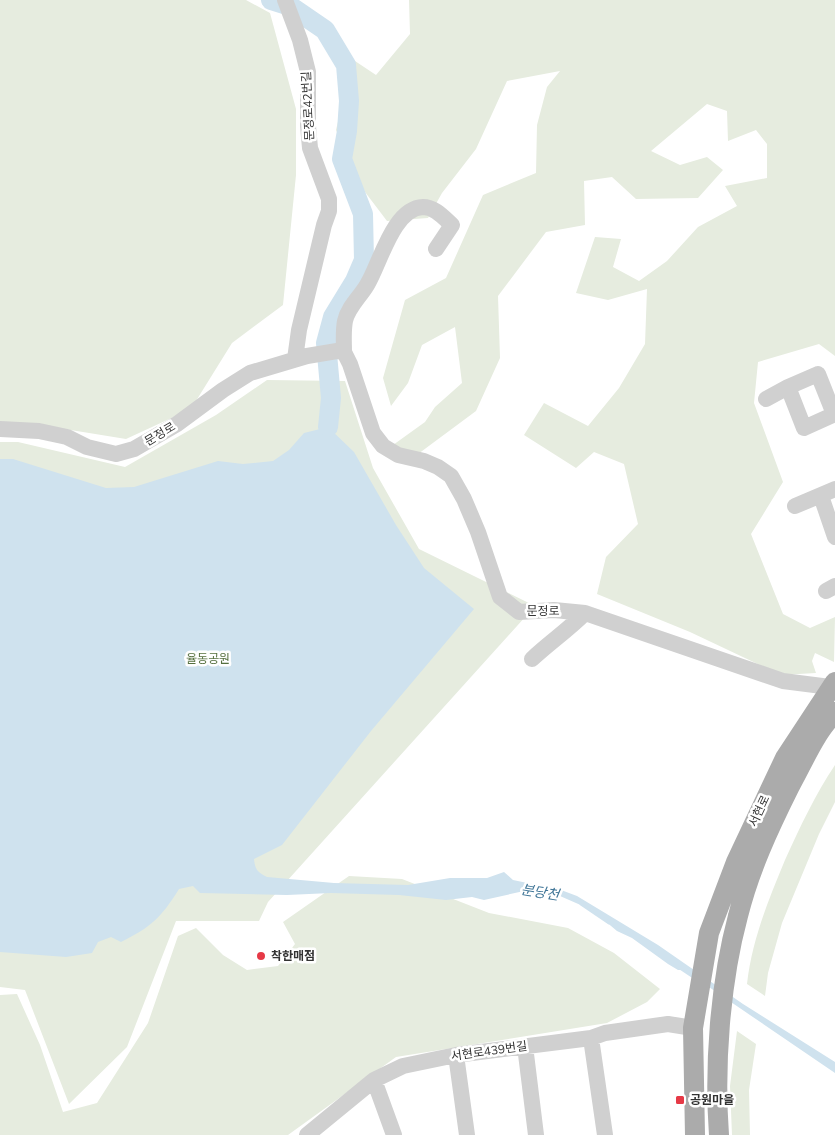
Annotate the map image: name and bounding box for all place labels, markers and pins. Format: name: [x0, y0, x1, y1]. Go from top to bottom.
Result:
place label: 착한매점: [271, 948, 315, 964]
marker: 착한매점: [255, 950, 267, 962]
place label: 공원마을: [690, 1092, 734, 1108]
marker: 공원마을: [674, 1094, 686, 1106]

